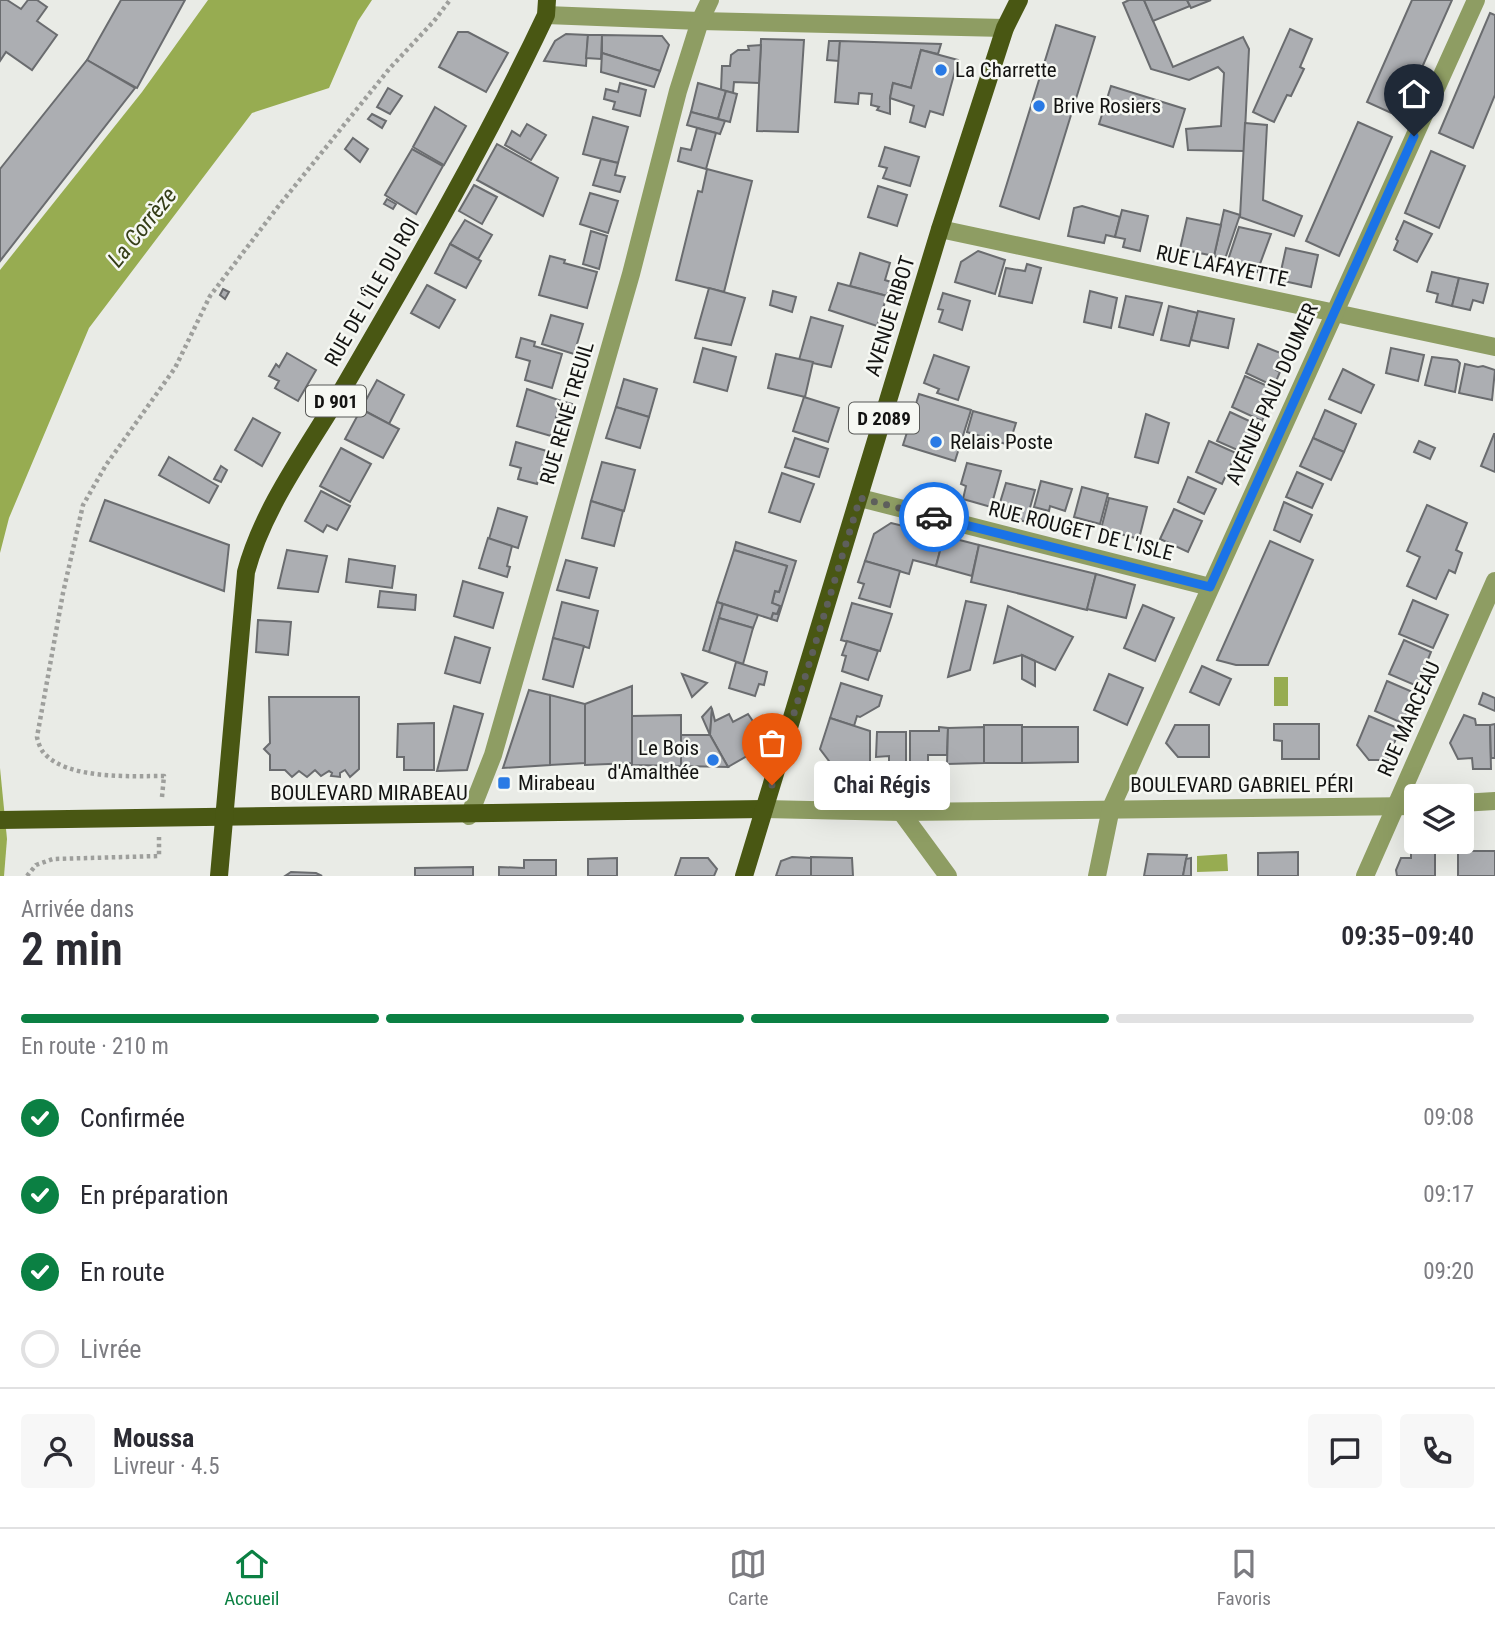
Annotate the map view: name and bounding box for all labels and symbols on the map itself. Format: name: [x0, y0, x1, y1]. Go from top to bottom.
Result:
place label: La Charrette: [955, 58, 1057, 82]
marker: La Charrette: [933, 62, 949, 78]
pin: [1384, 64, 1444, 136]
place label: Brive Rosiers: [1053, 94, 1161, 118]
marker: Brive Rosiers: [1031, 98, 1047, 114]
water label: La Corrèze: [102, 182, 183, 272]
street label: RUE DE L'ÎLE DU ROI: [320, 214, 424, 370]
street label: RUE LAFAYETTE: [1154, 240, 1290, 292]
street label: AVENUE RIBOT: [860, 253, 920, 379]
street label: AVENUE PAUL DOUMER: [1221, 300, 1323, 488]
street label: RUE RENÉ TREUIL: [535, 339, 599, 487]
road number: D 901: [306, 386, 366, 416]
road number: D 2089: [849, 402, 919, 434]
place label: Relais Poste: [950, 430, 1053, 454]
marker: Relais Poste: [928, 434, 944, 450]
courier: [899, 482, 969, 552]
street label: RUE ROUGET DE L'ISLE: [986, 496, 1176, 566]
street label: RUE MARCEAU: [1373, 658, 1445, 780]
pin: [742, 713, 802, 785]
place label: Le Bois d'Amalthée: [607, 736, 699, 784]
marker: Le Bois d'Amalthée: [705, 752, 721, 768]
callout: Chai Régis: [814, 760, 950, 810]
place label: Mirabeau: [518, 771, 595, 795]
street label: BOULEVARD GABRIEL PÉRI: [1130, 773, 1354, 797]
marker: Mirabeau: [496, 775, 512, 791]
street label: BOULEVARD MIRABEAU: [270, 781, 468, 805]

